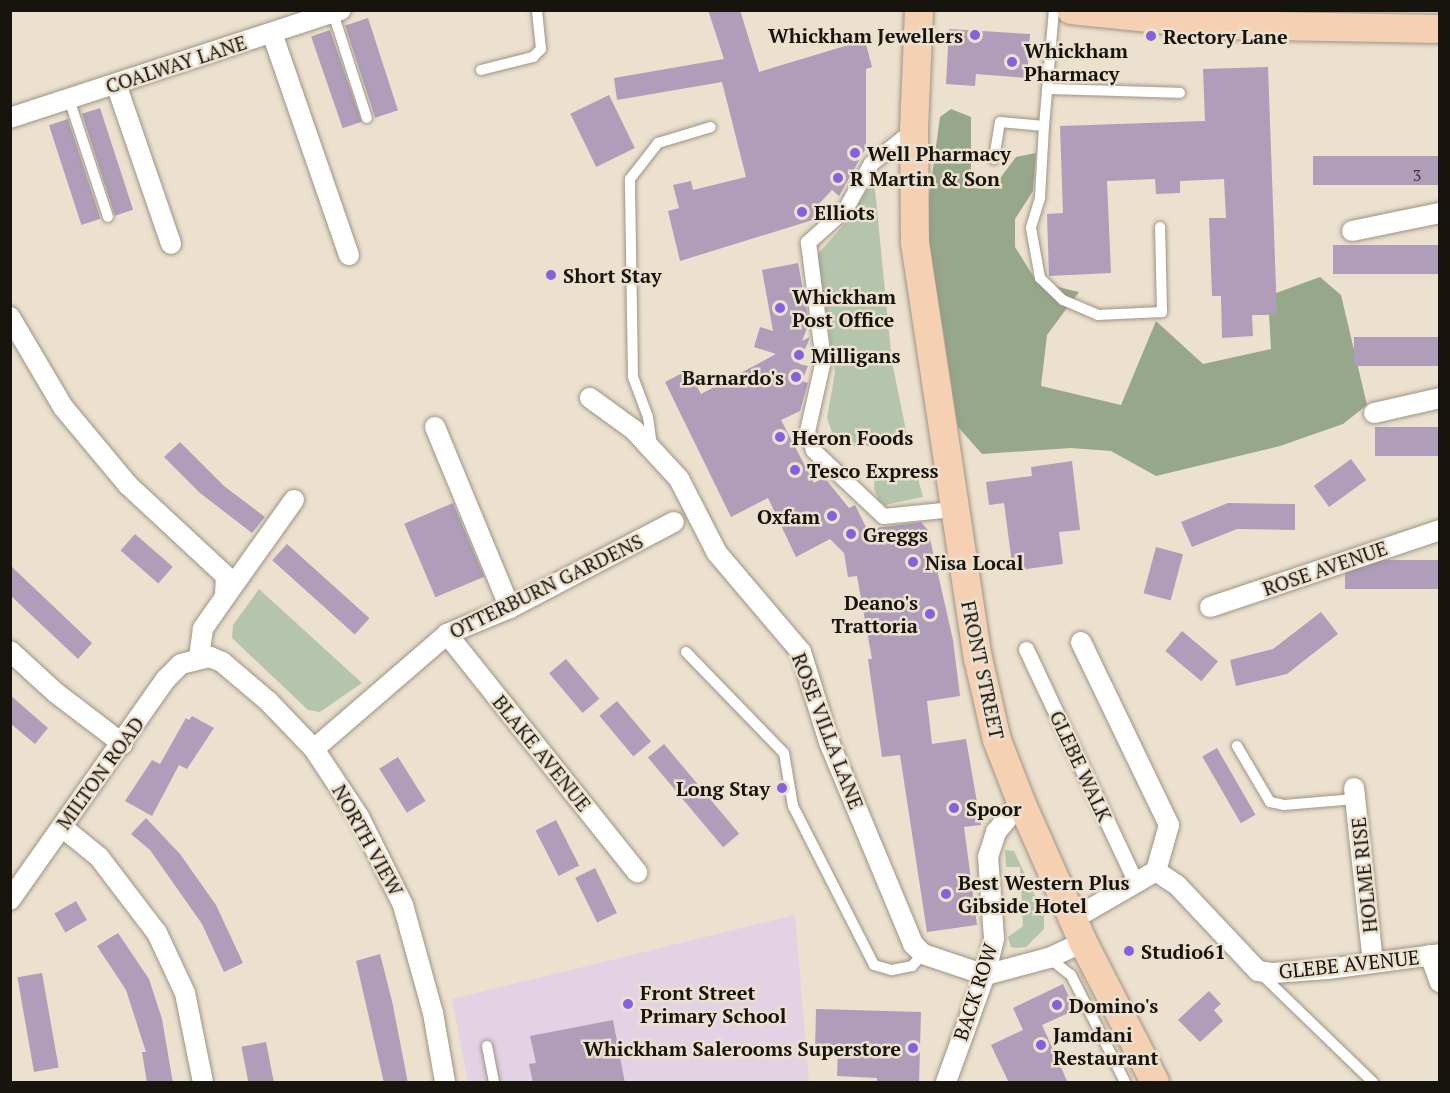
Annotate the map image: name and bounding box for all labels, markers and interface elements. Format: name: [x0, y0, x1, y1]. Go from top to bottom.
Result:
place label: Whickham Jewellers: [768, 23, 963, 47]
place label: Rectory Lane: [1163, 24, 1288, 48]
marker: Whickham Jewellers: [968, 28, 982, 42]
marker: Rectory Lane: [1144, 29, 1158, 43]
street label: COALWAY LANE: [102, 30, 250, 98]
place label: Whickham Pharmacy: [1024, 39, 1128, 86]
marker: Whickham Pharmacy: [1005, 55, 1019, 69]
place label: Well Pharmacy: [867, 141, 1011, 165]
marker: Well Pharmacy: [848, 146, 862, 160]
house number: 3: [1413, 165, 1421, 185]
place label: R Martin & Son: [850, 166, 1000, 190]
marker: R Martin & Son: [831, 171, 845, 185]
place label: Elliots: [814, 200, 875, 224]
marker: Elliots: [795, 205, 809, 219]
place label: Short Stay: [563, 263, 662, 287]
marker: Short Stay: [544, 268, 558, 282]
place label: Whickham Post Office: [792, 284, 896, 331]
marker: Whickham Post Office: [773, 301, 787, 315]
place label: Milligans: [811, 343, 900, 367]
marker: Milligans: [792, 348, 806, 362]
place label: Barnardo's: [682, 365, 784, 389]
marker: Barnardo's: [789, 370, 803, 384]
place label: Heron Foods: [792, 425, 913, 449]
marker: Heron Foods: [773, 430, 787, 444]
place label: Tesco Express: [807, 458, 939, 482]
marker: Tesco Express: [788, 463, 802, 477]
place label: Oxfam: [757, 504, 820, 528]
marker: Oxfam: [825, 509, 839, 523]
place label: Greggs: [863, 522, 928, 546]
marker: Greggs: [844, 527, 858, 541]
street label: OTTERBURN GARDENS: [445, 529, 647, 643]
street label: ROSE AVENUE: [1259, 535, 1391, 601]
place label: Nisa Local: [925, 550, 1023, 574]
marker: Nisa Local: [906, 555, 920, 569]
place label: Deano's Trattoria: [831, 590, 918, 637]
street label: FRONT STREET: [957, 598, 1009, 742]
marker: Deano's Trattoria: [923, 607, 937, 621]
street label: ROSE VILLA LANE: [787, 649, 869, 813]
street label: BLAKE AVENUE: [488, 690, 596, 816]
street label: GLEBE WALK: [1045, 707, 1117, 825]
street label: MILTON ROAD: [51, 712, 149, 834]
place label: Long Stay: [676, 776, 770, 800]
street label: NORTH VIEW: [327, 780, 409, 900]
marker: Long Stay: [775, 781, 789, 795]
place label: Spoor: [966, 796, 1022, 820]
marker: Spoor: [947, 801, 961, 815]
street label: HOLME RISE: [1346, 816, 1382, 934]
place label: Best Western Plus Gibside Hotel: [958, 870, 1130, 917]
marker: Best Western Plus Gibside Hotel: [939, 887, 953, 901]
place label: Studio61: [1141, 939, 1226, 963]
street label: BACK ROW: [948, 941, 1002, 1043]
marker: Studio61: [1122, 944, 1136, 958]
street label: GLEBE AVENUE: [1277, 945, 1421, 983]
place label: Front Street Primary School: [640, 981, 786, 1028]
place label: Domino's: [1069, 993, 1158, 1017]
marker: Front Street Primary School: [621, 997, 635, 1011]
marker: Domino's: [1050, 998, 1064, 1012]
place label: Jamdani Restaurant: [1053, 1022, 1158, 1069]
place label: Whickham Salerooms Superstore: [583, 1036, 901, 1060]
marker: Jamdani Restaurant: [1034, 1038, 1048, 1052]
marker: Whickham Salerooms Superstore: [906, 1041, 920, 1055]

